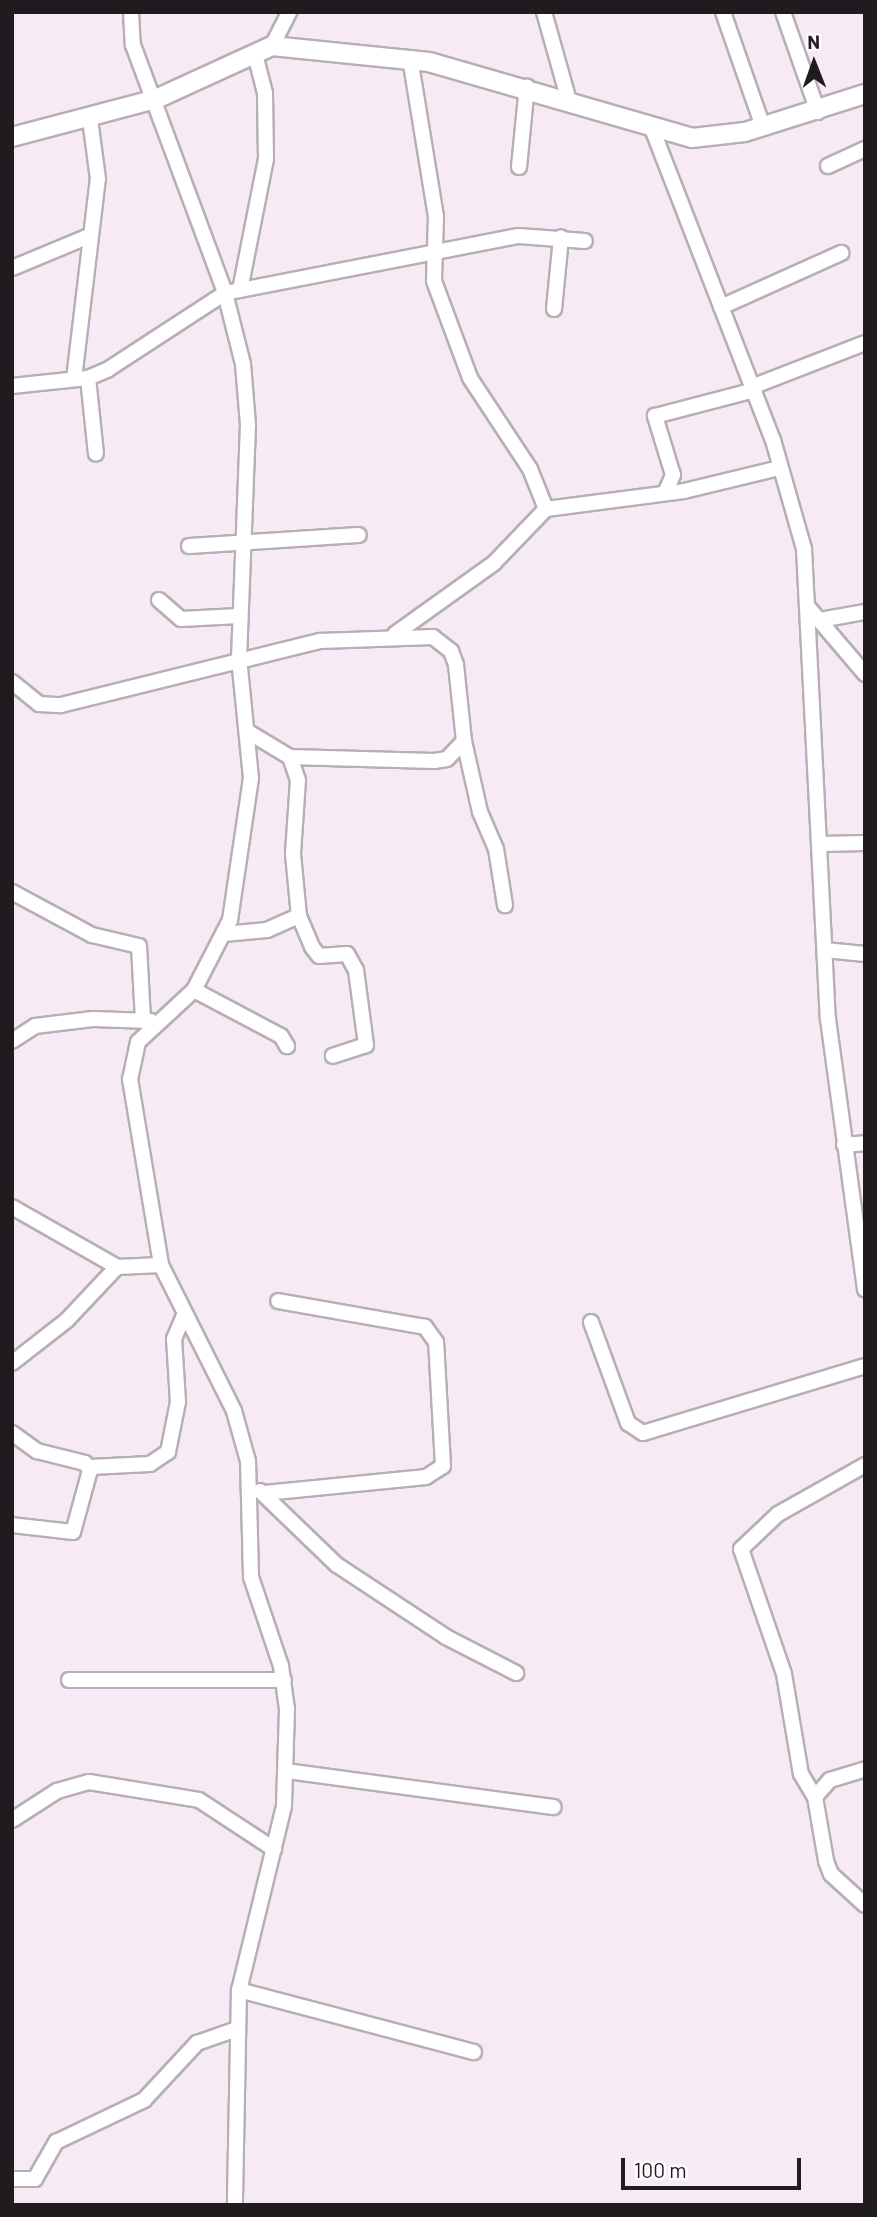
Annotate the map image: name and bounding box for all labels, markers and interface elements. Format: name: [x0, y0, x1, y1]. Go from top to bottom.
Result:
north arrow: [779, 28, 849, 98]
text: N: [807, 30, 820, 53]
scale bar: [625, 2144, 805, 2188]
text: 100 m: [634, 2157, 687, 2182]

